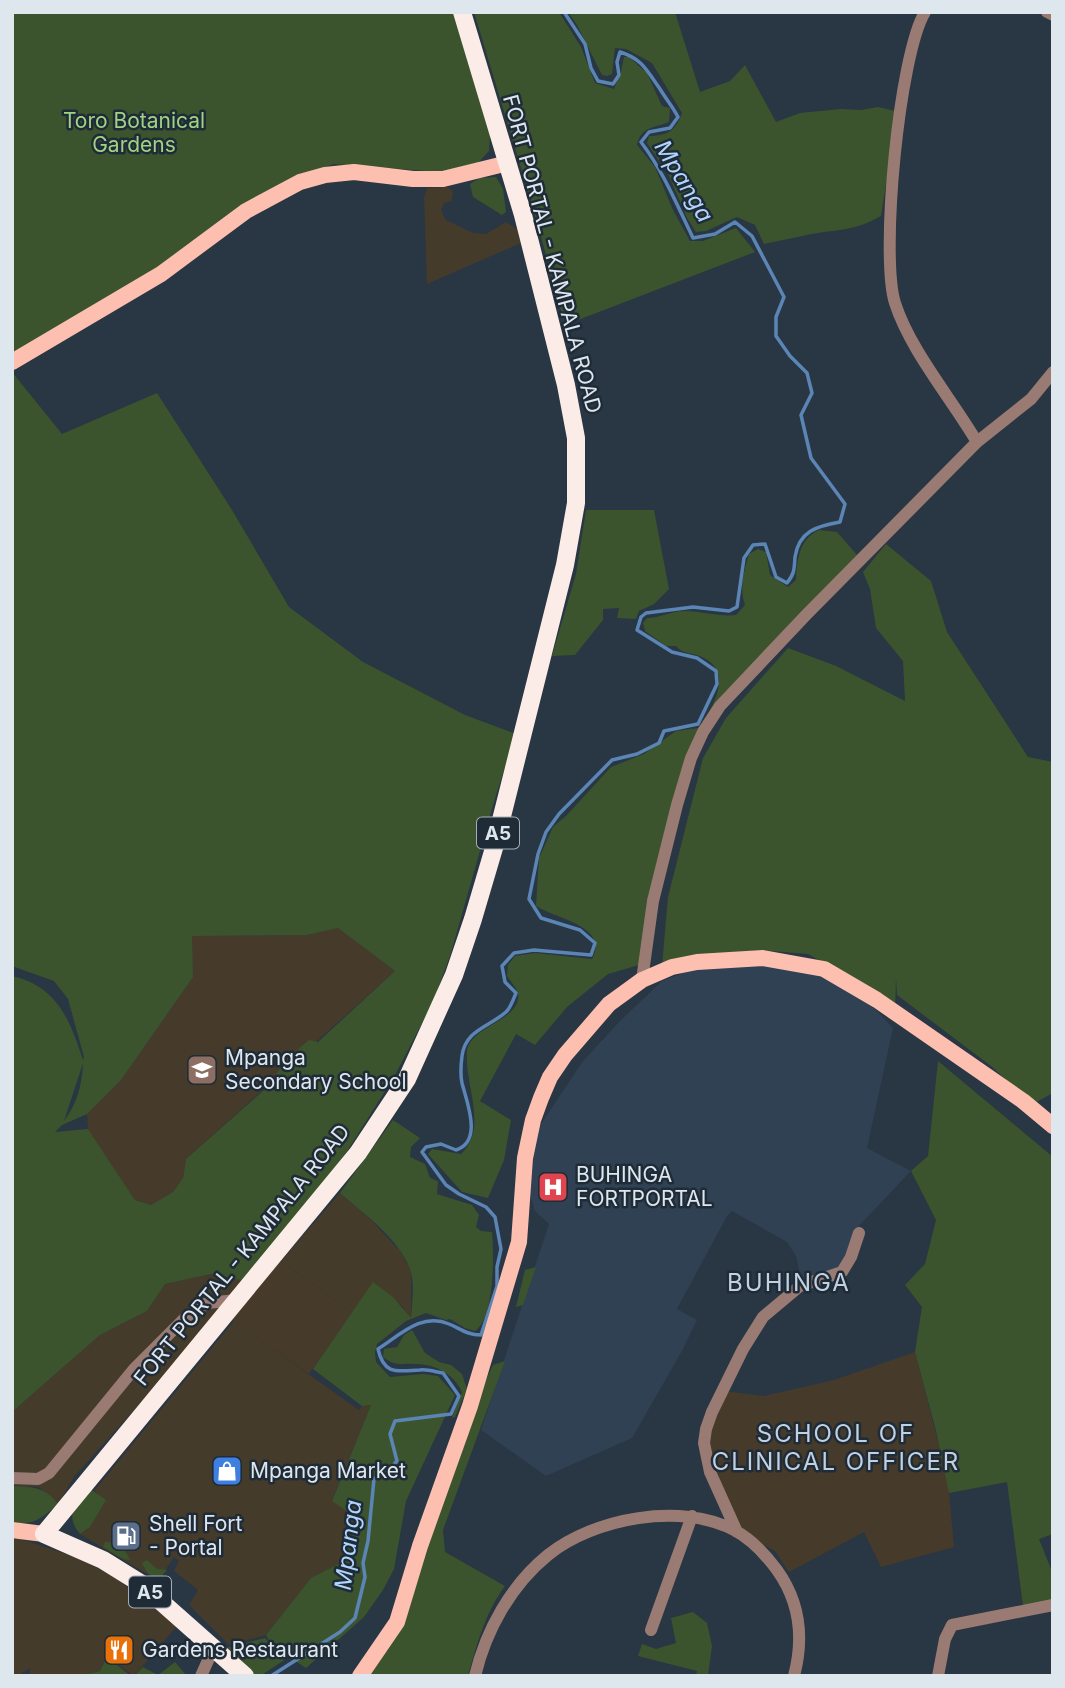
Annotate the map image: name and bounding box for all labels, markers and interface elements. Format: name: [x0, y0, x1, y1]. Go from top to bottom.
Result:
street label: FORT PORTAL - KAMPALA ROAD: [498, 92, 607, 416]
park label: Toro Botanical Gardens: [63, 108, 205, 157]
water label: Mpanga: [649, 135, 719, 227]
road number: A5: [477, 818, 519, 848]
place label: Mpanga Secondary School: [225, 1045, 406, 1094]
school or university icon: Mpanga Secondary School: [185, 1053, 219, 1087]
street label: FORT PORTAL - KAMPALA ROAD: [128, 1119, 355, 1390]
place label: BUHINGA FORTPORTAL: [576, 1162, 713, 1211]
hospital icon: BUHINGA FORTPORTAL: [536, 1170, 570, 1204]
district label: BUHINGA: [727, 1268, 851, 1297]
district label: SCHOOL OF CLINICAL OFFICER: [712, 1419, 960, 1476]
shop icon: Mpanga Market: [210, 1454, 244, 1488]
place label: Mpanga Market: [250, 1458, 406, 1483]
water label: Mpanga: [329, 1498, 367, 1592]
place label: Shell Fort - Portal: [149, 1511, 243, 1560]
fuel station icon: Shell Fort - Portal: [109, 1519, 143, 1553]
road number: A5: [129, 1576, 171, 1608]
restaurant icon: Gardens Restaurant: [102, 1633, 136, 1667]
place label: Gardens Restaurant: [142, 1637, 338, 1662]

